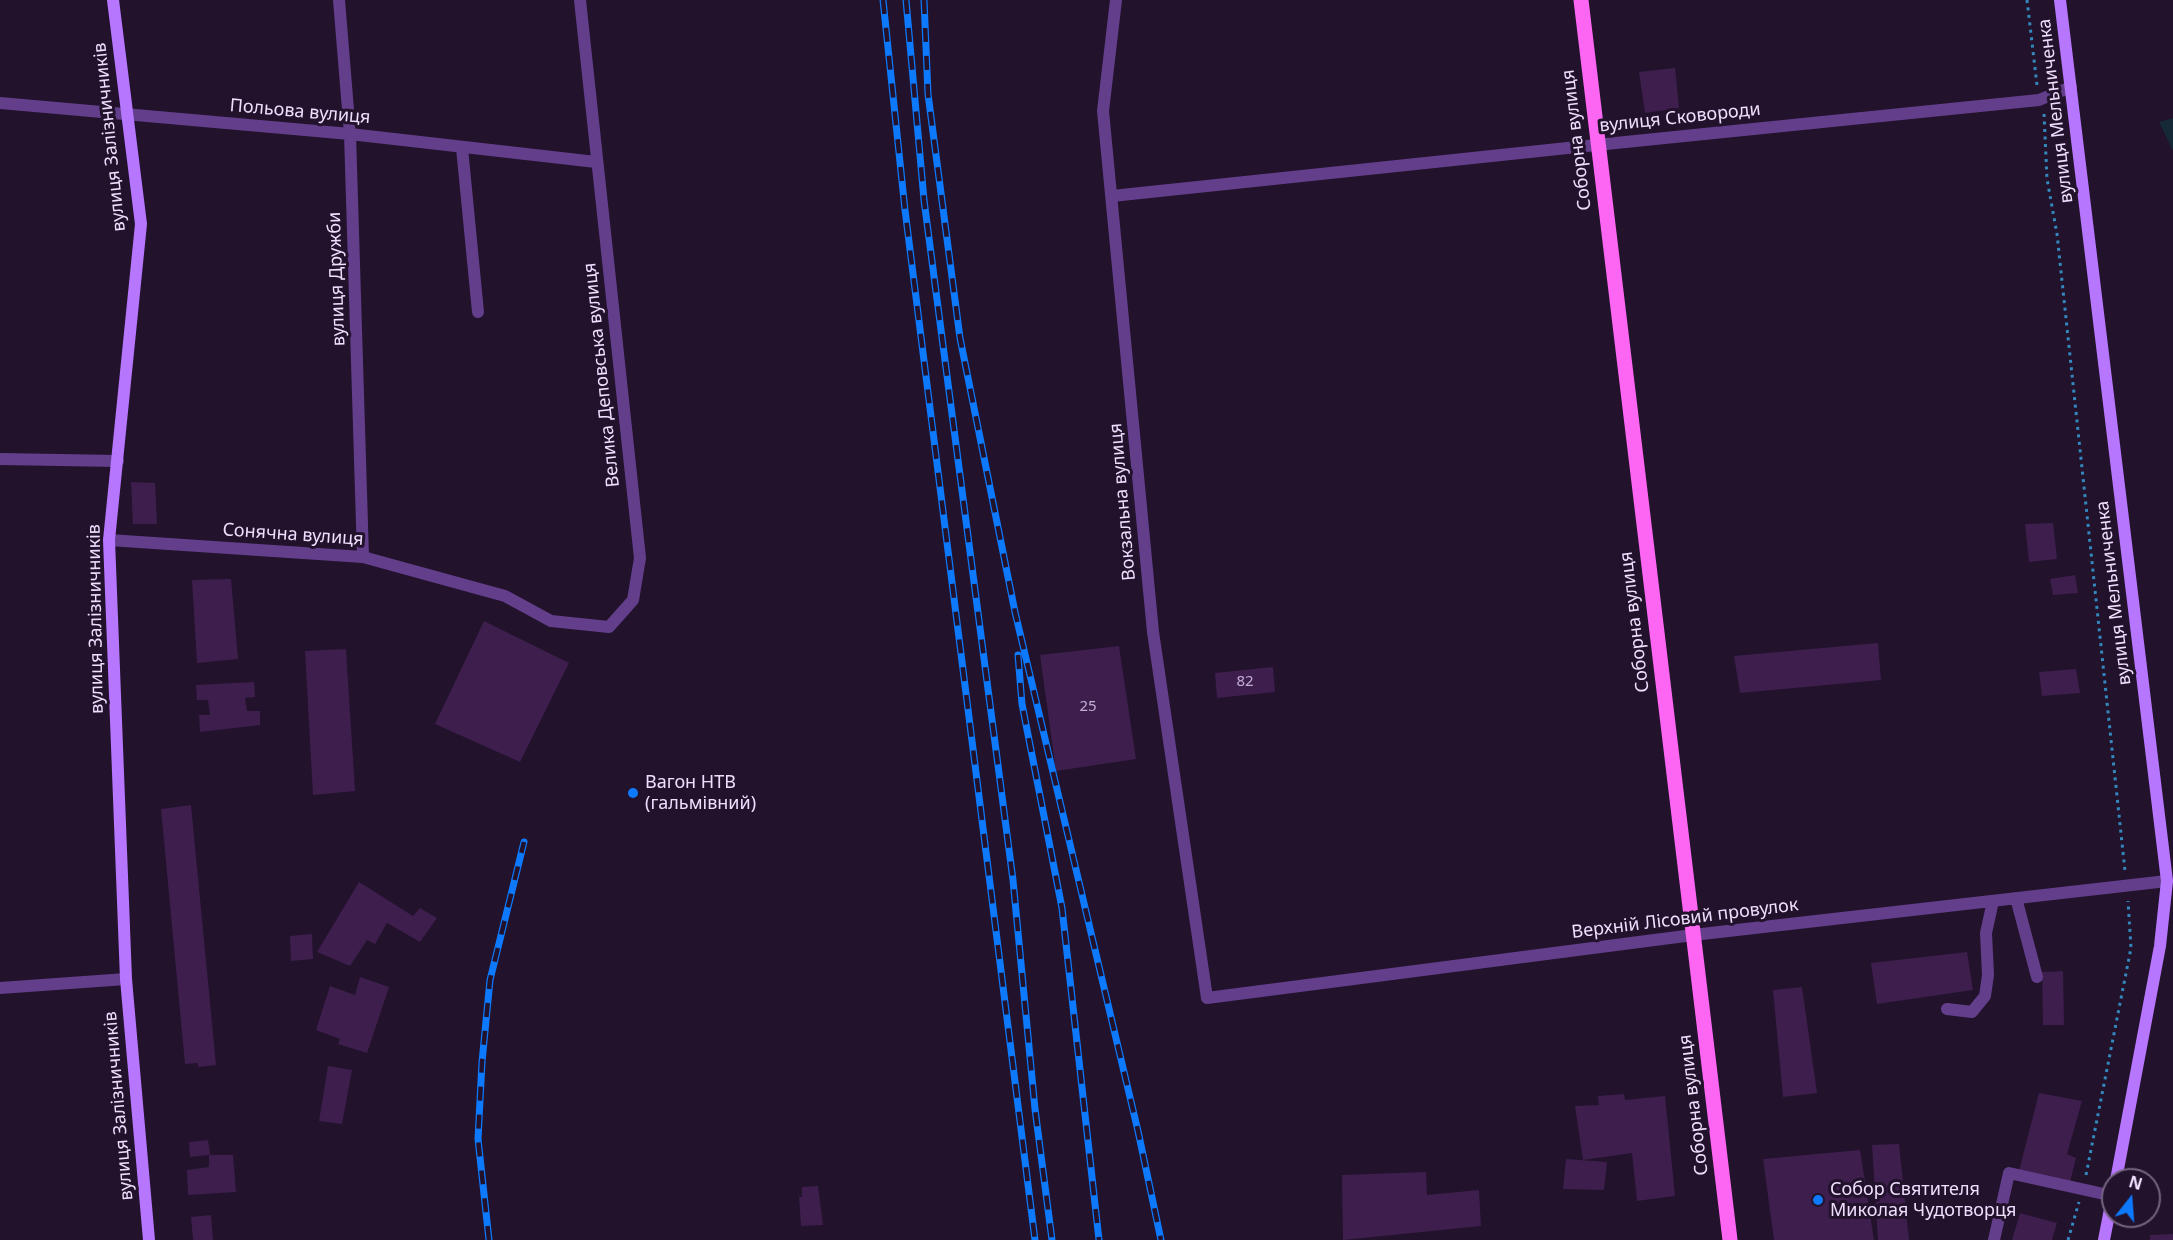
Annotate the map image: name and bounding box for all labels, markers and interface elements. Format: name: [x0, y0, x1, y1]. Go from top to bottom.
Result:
street label: вулиця Мельниченка: [2034, 18, 2078, 204]
street label: вулиця Залізничників: [89, 41, 131, 233]
street label: Соборна вулиця: [1558, 68, 1596, 212]
street label: Польова вулиця: [229, 95, 371, 129]
street label: вулиця Сковороди: [1598, 99, 1762, 137]
street label: вулиця Дружби: [324, 211, 350, 347]
street label: Велика Деповська вулиця: [579, 261, 625, 489]
street label: Вокзальна вулиця: [1105, 422, 1141, 582]
street label: вулиця Мельниченка: [2092, 500, 2136, 686]
street label: Сонячна вулиця: [222, 519, 364, 551]
street label: вулиця Залізничників: [84, 524, 108, 714]
street label: Соборна вулиця: [1616, 550, 1654, 694]
house number: 82: [1236, 673, 1254, 691]
house number: 25: [1079, 698, 1097, 716]
place label: Вагон НТВ (гальмівний): [645, 772, 756, 814]
marker: Вагон НТВ (гальмівний): [626, 786, 640, 800]
street label: Верхній Лісовий провулок: [1570, 894, 1800, 944]
street label: вулиця Залізничників: [100, 1010, 138, 1202]
street label: Соборна вулиця: [1675, 1033, 1713, 1177]
north arrow: [2101, 1168, 2161, 1228]
text: N: [2126, 1170, 2145, 1195]
place label: Собор Святителя Миколая Чудотворця: [1830, 1179, 2016, 1222]
marker: Собор Святителя Миколая Чудотворця: [1811, 1193, 1825, 1207]

